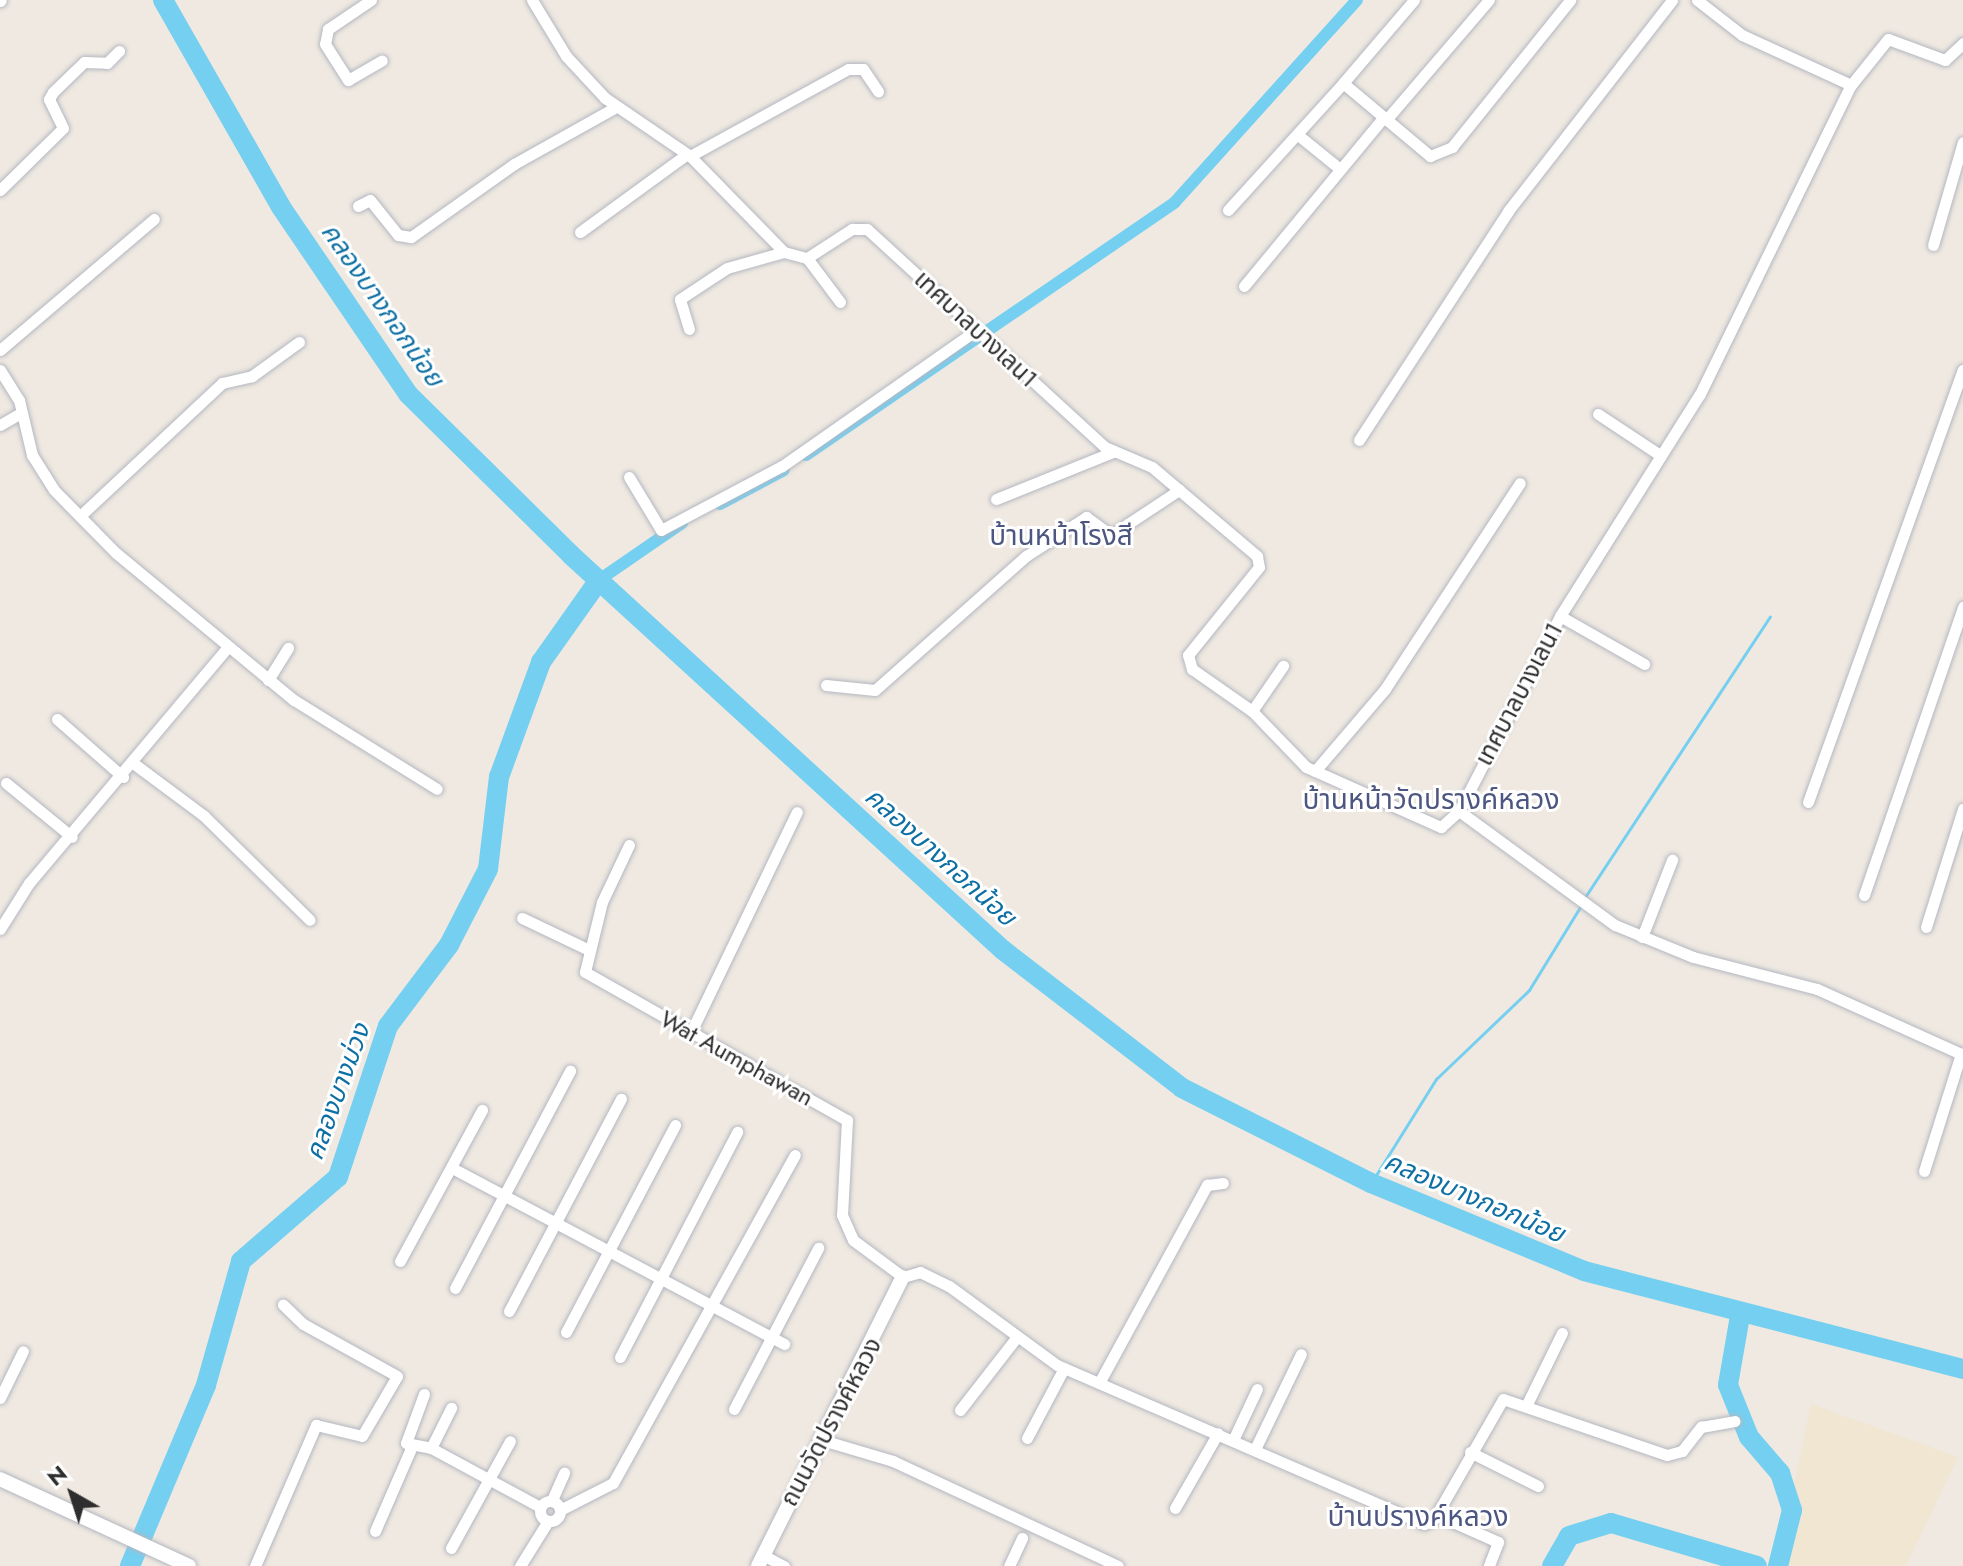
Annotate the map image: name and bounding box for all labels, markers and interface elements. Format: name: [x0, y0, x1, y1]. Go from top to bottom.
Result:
water label: คลองบางกอกน้อย: [314, 217, 450, 393]
street label: เทศบาลบางเลน1: [908, 265, 1044, 393]
district label: บ้านหน้าโรงสี: [989, 519, 1133, 553]
street label: เทศบาลบางเลน1: [1469, 618, 1569, 770]
water label: คลองบางกอกน้อย: [858, 781, 1022, 933]
district label: บ้านหน้าวัดปรางค์หลวง: [1303, 783, 1559, 817]
street label: Wat Aumphawan: [655, 1004, 819, 1112]
water label: คลองบางม่วง: [299, 1020, 377, 1164]
water label: คลองบางกอกน้อย: [1379, 1146, 1569, 1250]
street label: ถนนวัดปรางค์หลวง: [774, 1333, 888, 1511]
north arrow: [32, 1454, 112, 1534]
text: N: [40, 1457, 74, 1493]
district label: บ้านปรางค์หลวง: [1328, 1500, 1508, 1534]

